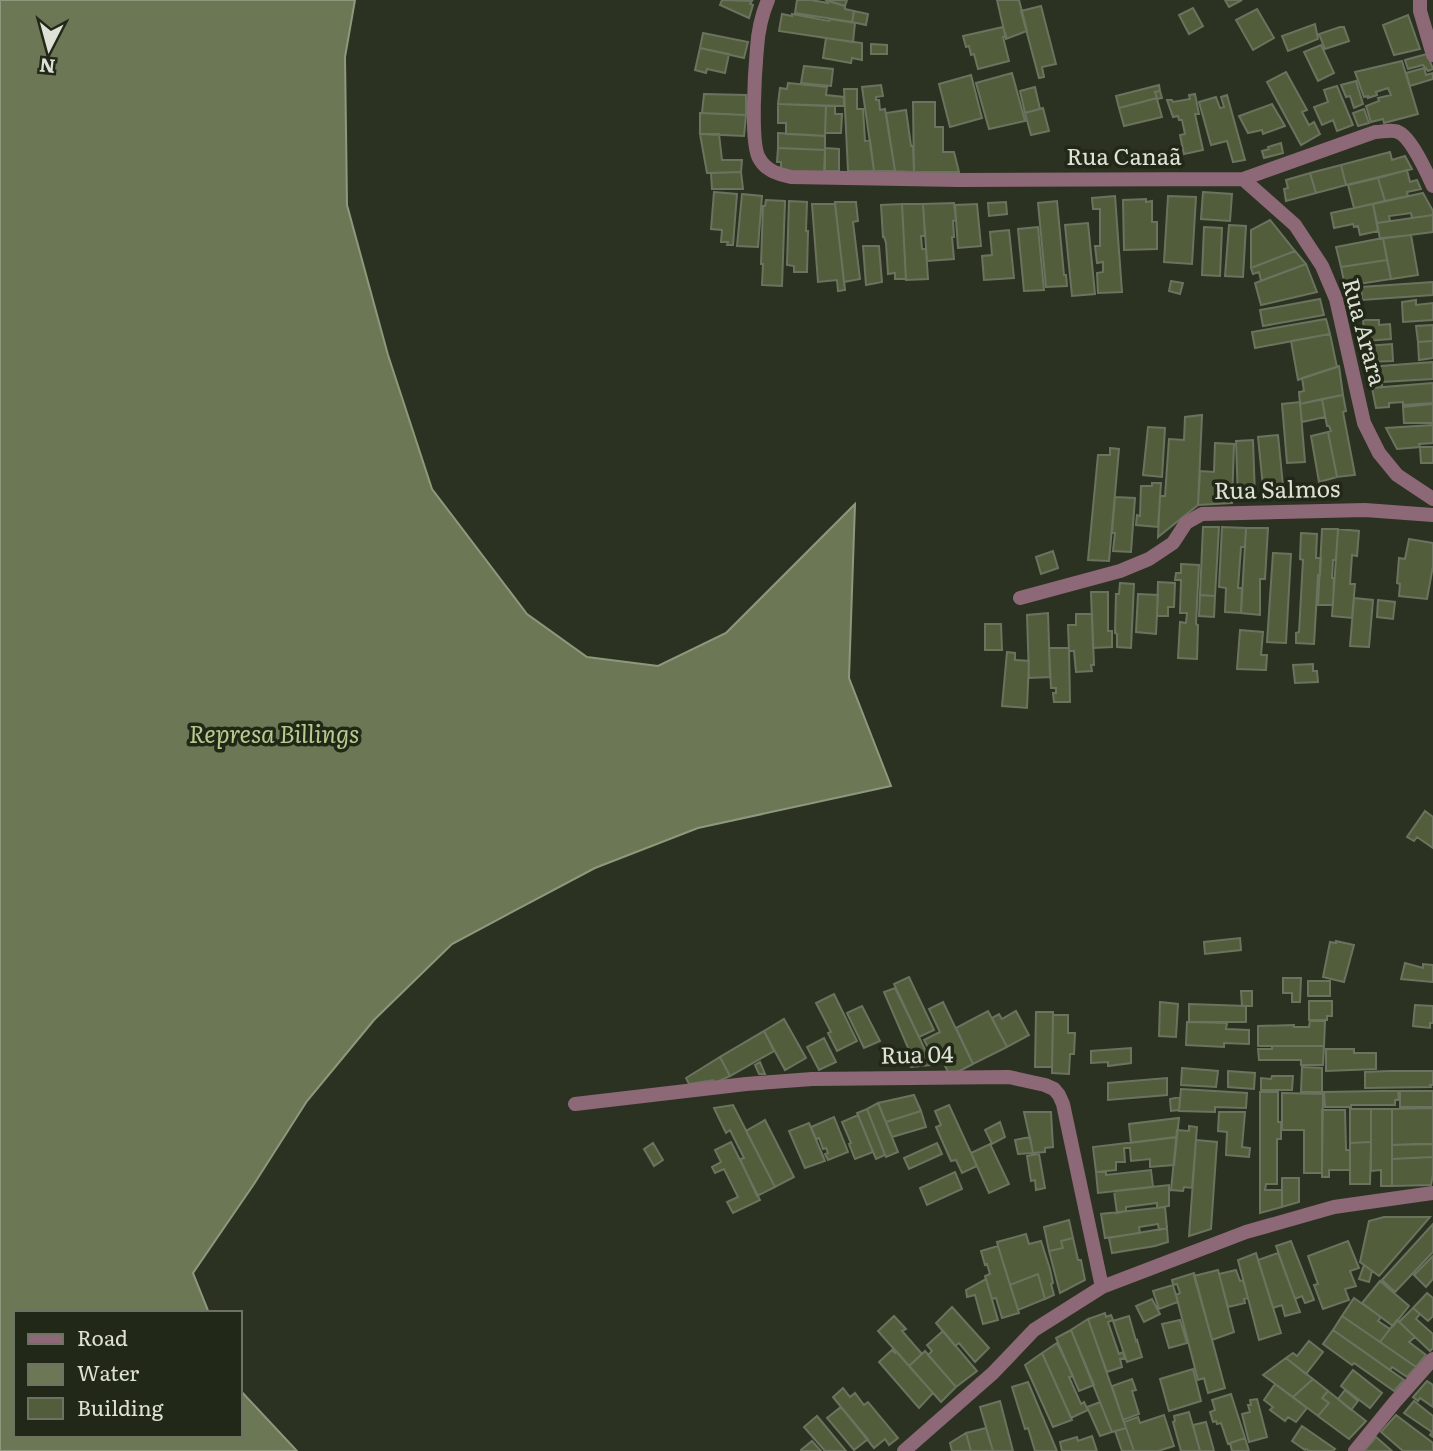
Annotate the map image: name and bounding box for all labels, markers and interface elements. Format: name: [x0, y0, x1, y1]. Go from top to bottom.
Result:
north arrow: [14, 14, 84, 84]
text: N: [38, 52, 57, 82]
street label: Rua Canaã: [1066, 138, 1182, 172]
street label: Rua Arara: [1335, 274, 1397, 390]
street label: Rua Salmos: [1213, 470, 1340, 506]
water label: Represa Billings: [189, 715, 359, 750]
street label: Rua 04: [880, 1035, 954, 1071]
legend: [14, 1311, 242, 1437]
text: Road: [77, 1321, 128, 1352]
text: Water: [77, 1356, 139, 1387]
text: Building: [77, 1391, 164, 1422]

